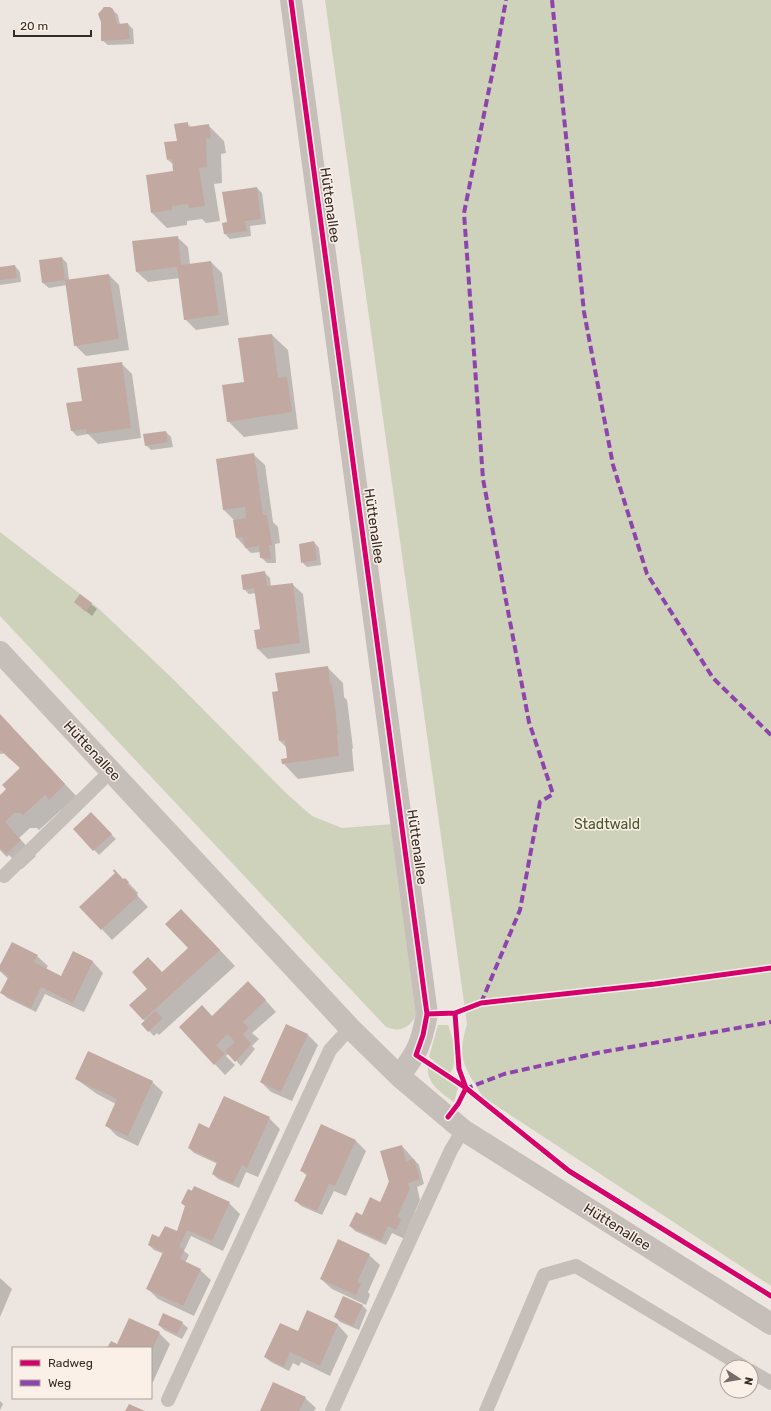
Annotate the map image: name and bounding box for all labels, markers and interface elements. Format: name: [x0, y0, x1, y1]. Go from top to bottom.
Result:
scale bar: [14, 12, 91, 38]
text: 20 m: [20, 19, 48, 33]
street label: Hüttenallee: [316, 166, 344, 244]
street label: Hüttenallee: [360, 487, 388, 565]
street label: Hüttenallee: [60, 717, 124, 785]
street label: Hüttenallee: [403, 808, 431, 886]
park label: Stadtwald: [574, 816, 640, 833]
street label: Hüttenallee: [580, 1200, 654, 1254]
legend: [12, 1347, 152, 1399]
text: Radweg: [48, 1356, 93, 1370]
north arrow: [719, 1359, 759, 1399]
text: Weg: [48, 1376, 71, 1390]
text: N: [741, 1376, 755, 1386]

